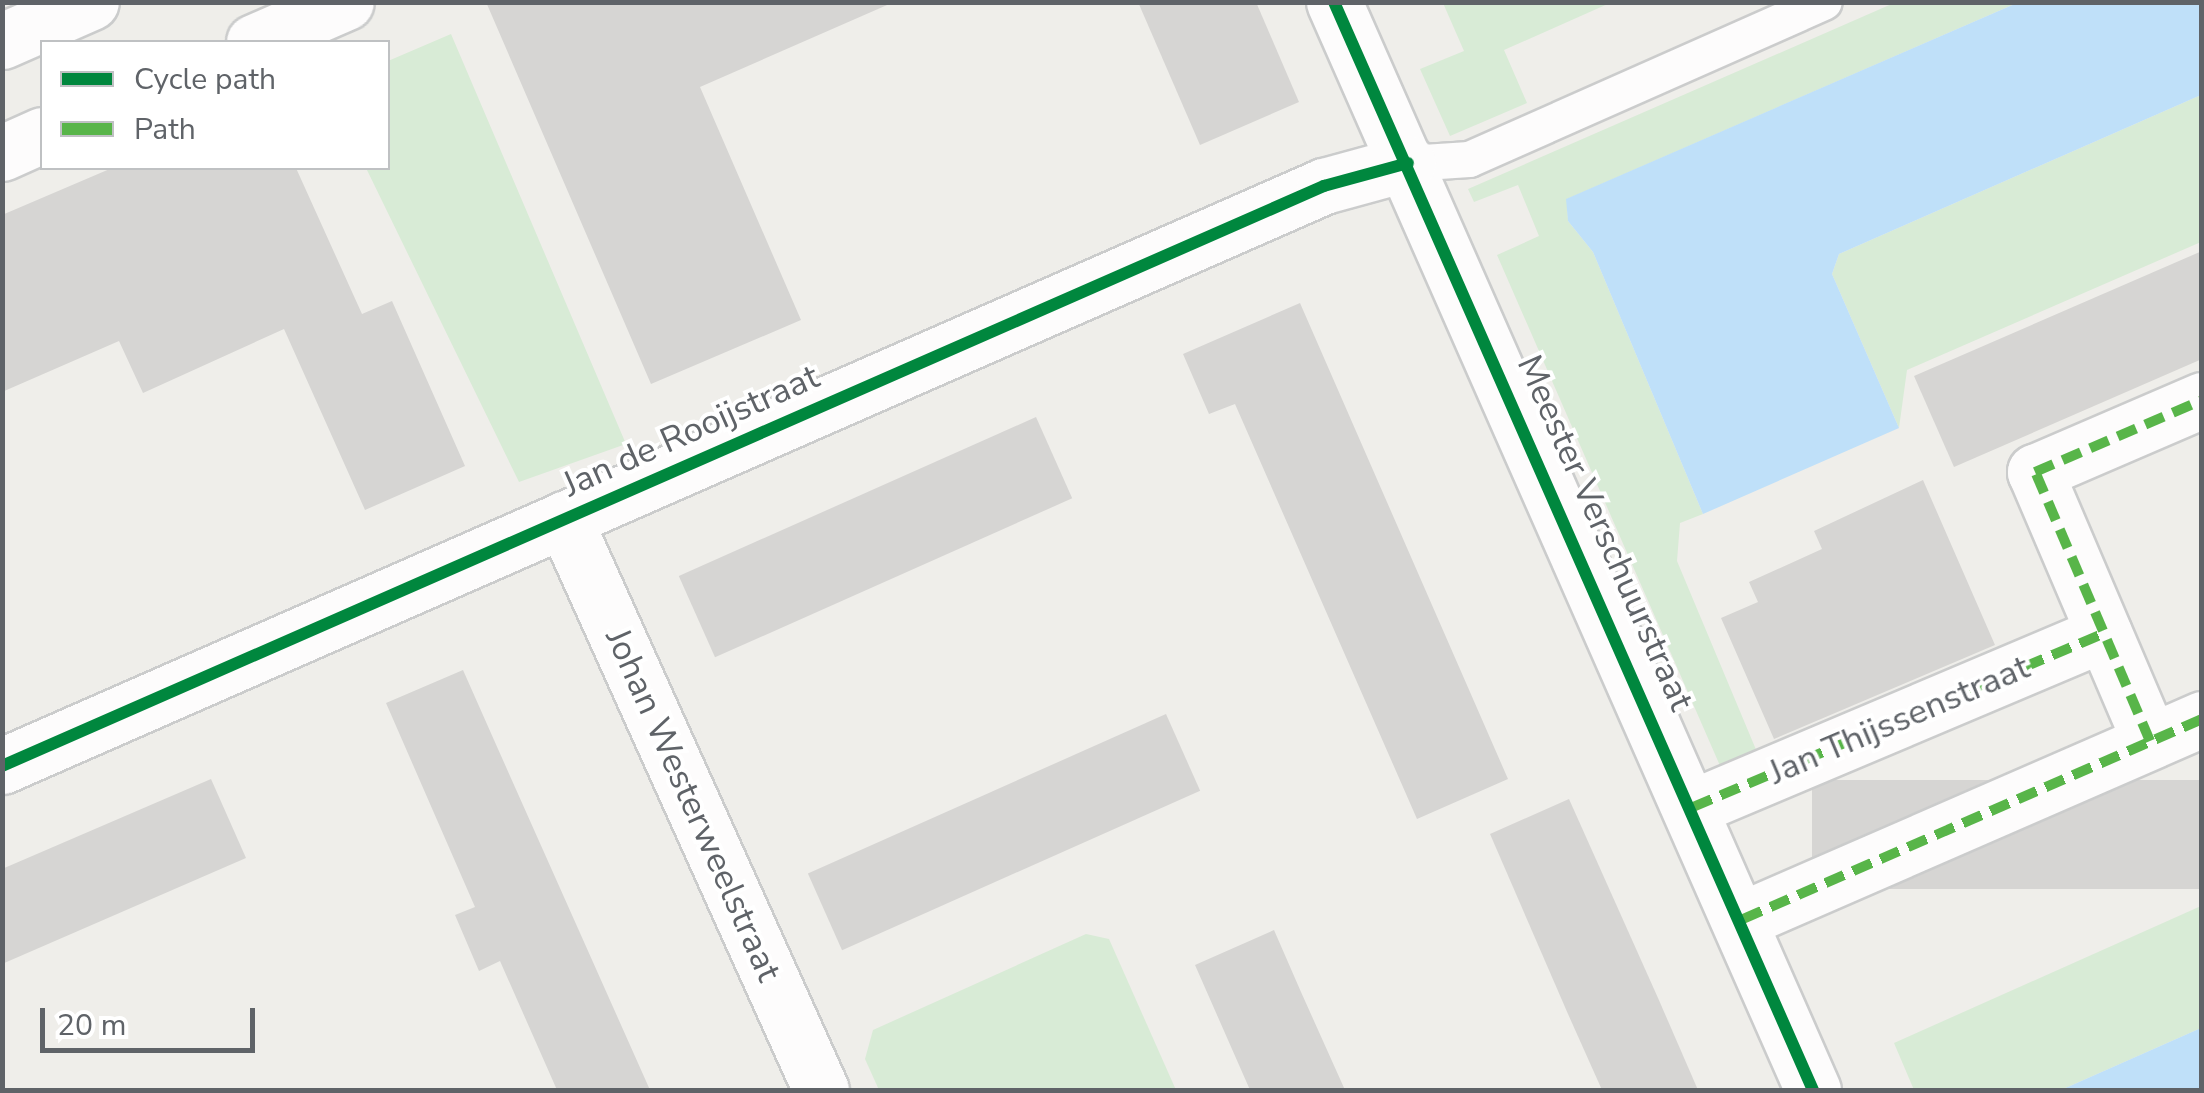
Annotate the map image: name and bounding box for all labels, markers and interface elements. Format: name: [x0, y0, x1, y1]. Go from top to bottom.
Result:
legend: [40, 40, 390, 170]
text: Cycle path: [134, 59, 276, 100]
text: Path: [134, 109, 196, 150]
street label: Meester Verschuurstraat: [1508, 349, 1702, 717]
street label: Jan de Rooijstraat: [557, 356, 825, 506]
street label: Johan Westerweelstraat: [596, 622, 790, 988]
street label: Jan Thijssenstraat: [1762, 646, 2036, 794]
scale bar: [45, 988, 260, 1050]
text: 20 m: [57, 1005, 126, 1046]

